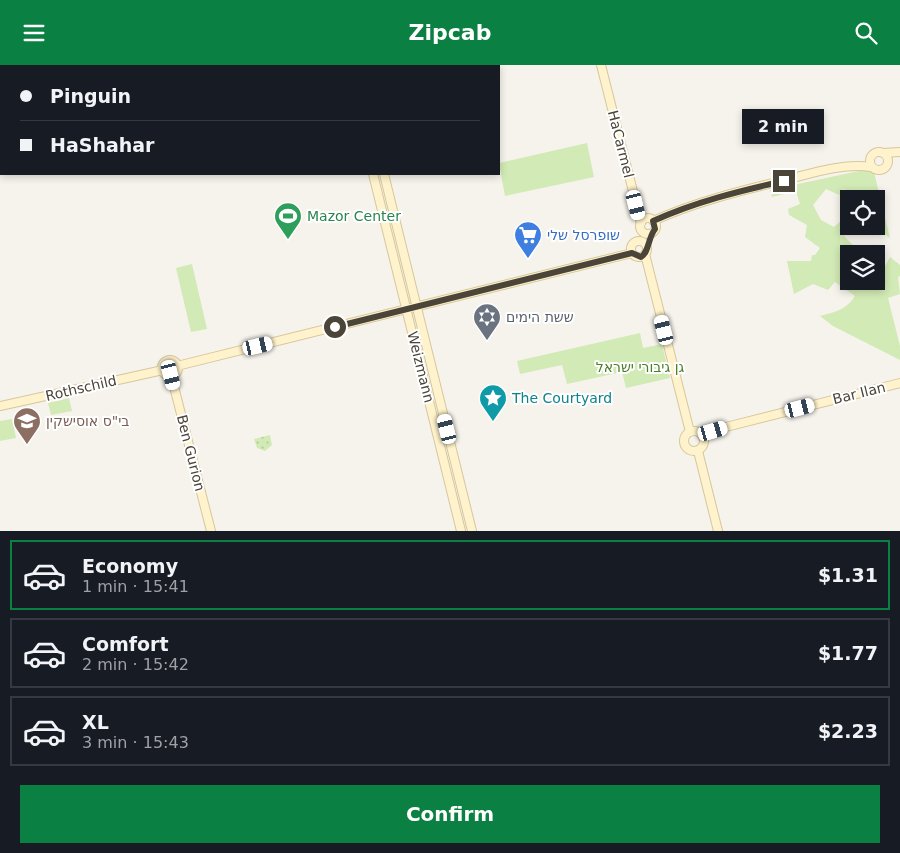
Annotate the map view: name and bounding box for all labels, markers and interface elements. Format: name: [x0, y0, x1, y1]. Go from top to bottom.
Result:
icon: menu: [20, 19, 48, 47]
icon: search: [852, 19, 880, 47]
text: Zipcab: [409, 20, 491, 45]
text: Pinguin: [50, 85, 131, 107]
street label: HaCarmel: [605, 109, 637, 179]
callout: 2 min: [743, 109, 825, 143]
text: 2 min: [758, 117, 808, 136]
text: HaShahar: [50, 134, 154, 156]
route end: [773, 170, 795, 192]
car: [625, 189, 646, 221]
map controls: [840, 190, 885, 290]
button: locate: [840, 190, 885, 235]
sports icon: Mazor Center: [273, 201, 303, 240]
place label: Mazor Center: [307, 208, 401, 224]
supermarket icon: שופרסל שלי: [513, 220, 543, 259]
place label: שופרסל שלי: [547, 227, 620, 243]
button: layers: [840, 245, 885, 290]
synagogue icon: ששת הימים: [472, 302, 502, 341]
place label: ששת הימים: [506, 309, 574, 325]
car: [653, 314, 674, 346]
route start: [324, 316, 346, 338]
street label: Weizmann: [404, 330, 438, 404]
car: [241, 335, 274, 357]
car: [160, 359, 181, 391]
park label: גן גיבורי ישראל: [596, 359, 685, 375]
street label: Rothschild: [44, 372, 118, 404]
street label: Bar Ilan: [831, 379, 887, 407]
place icon: The Courtyard: [478, 383, 508, 422]
place label: The Courtyard: [511, 390, 612, 406]
car: [783, 397, 816, 419]
school or university icon: בי"ס אוסישקין: [12, 406, 42, 445]
place label: בי"ס אוסישקין: [46, 413, 129, 429]
street label: Ben Gurion: [174, 413, 208, 493]
car: [436, 413, 457, 445]
car: [696, 420, 729, 442]
icon: car: [22, 553, 67, 598]
text: Economy: [82, 555, 178, 577]
text: $1.31: [818, 564, 878, 586]
text: 1 min · 15:41: [82, 577, 189, 596]
icon: car: [22, 631, 67, 676]
text: Comfort: [82, 633, 169, 655]
text: $1.77: [818, 642, 878, 664]
text: 2 min · 15:42: [82, 655, 189, 674]
icon: car: [22, 709, 67, 754]
text: XL: [82, 711, 109, 733]
text: $2.23: [818, 720, 878, 742]
text: 3 min · 15:43: [82, 733, 189, 752]
button: Confirm: [20, 785, 880, 843]

